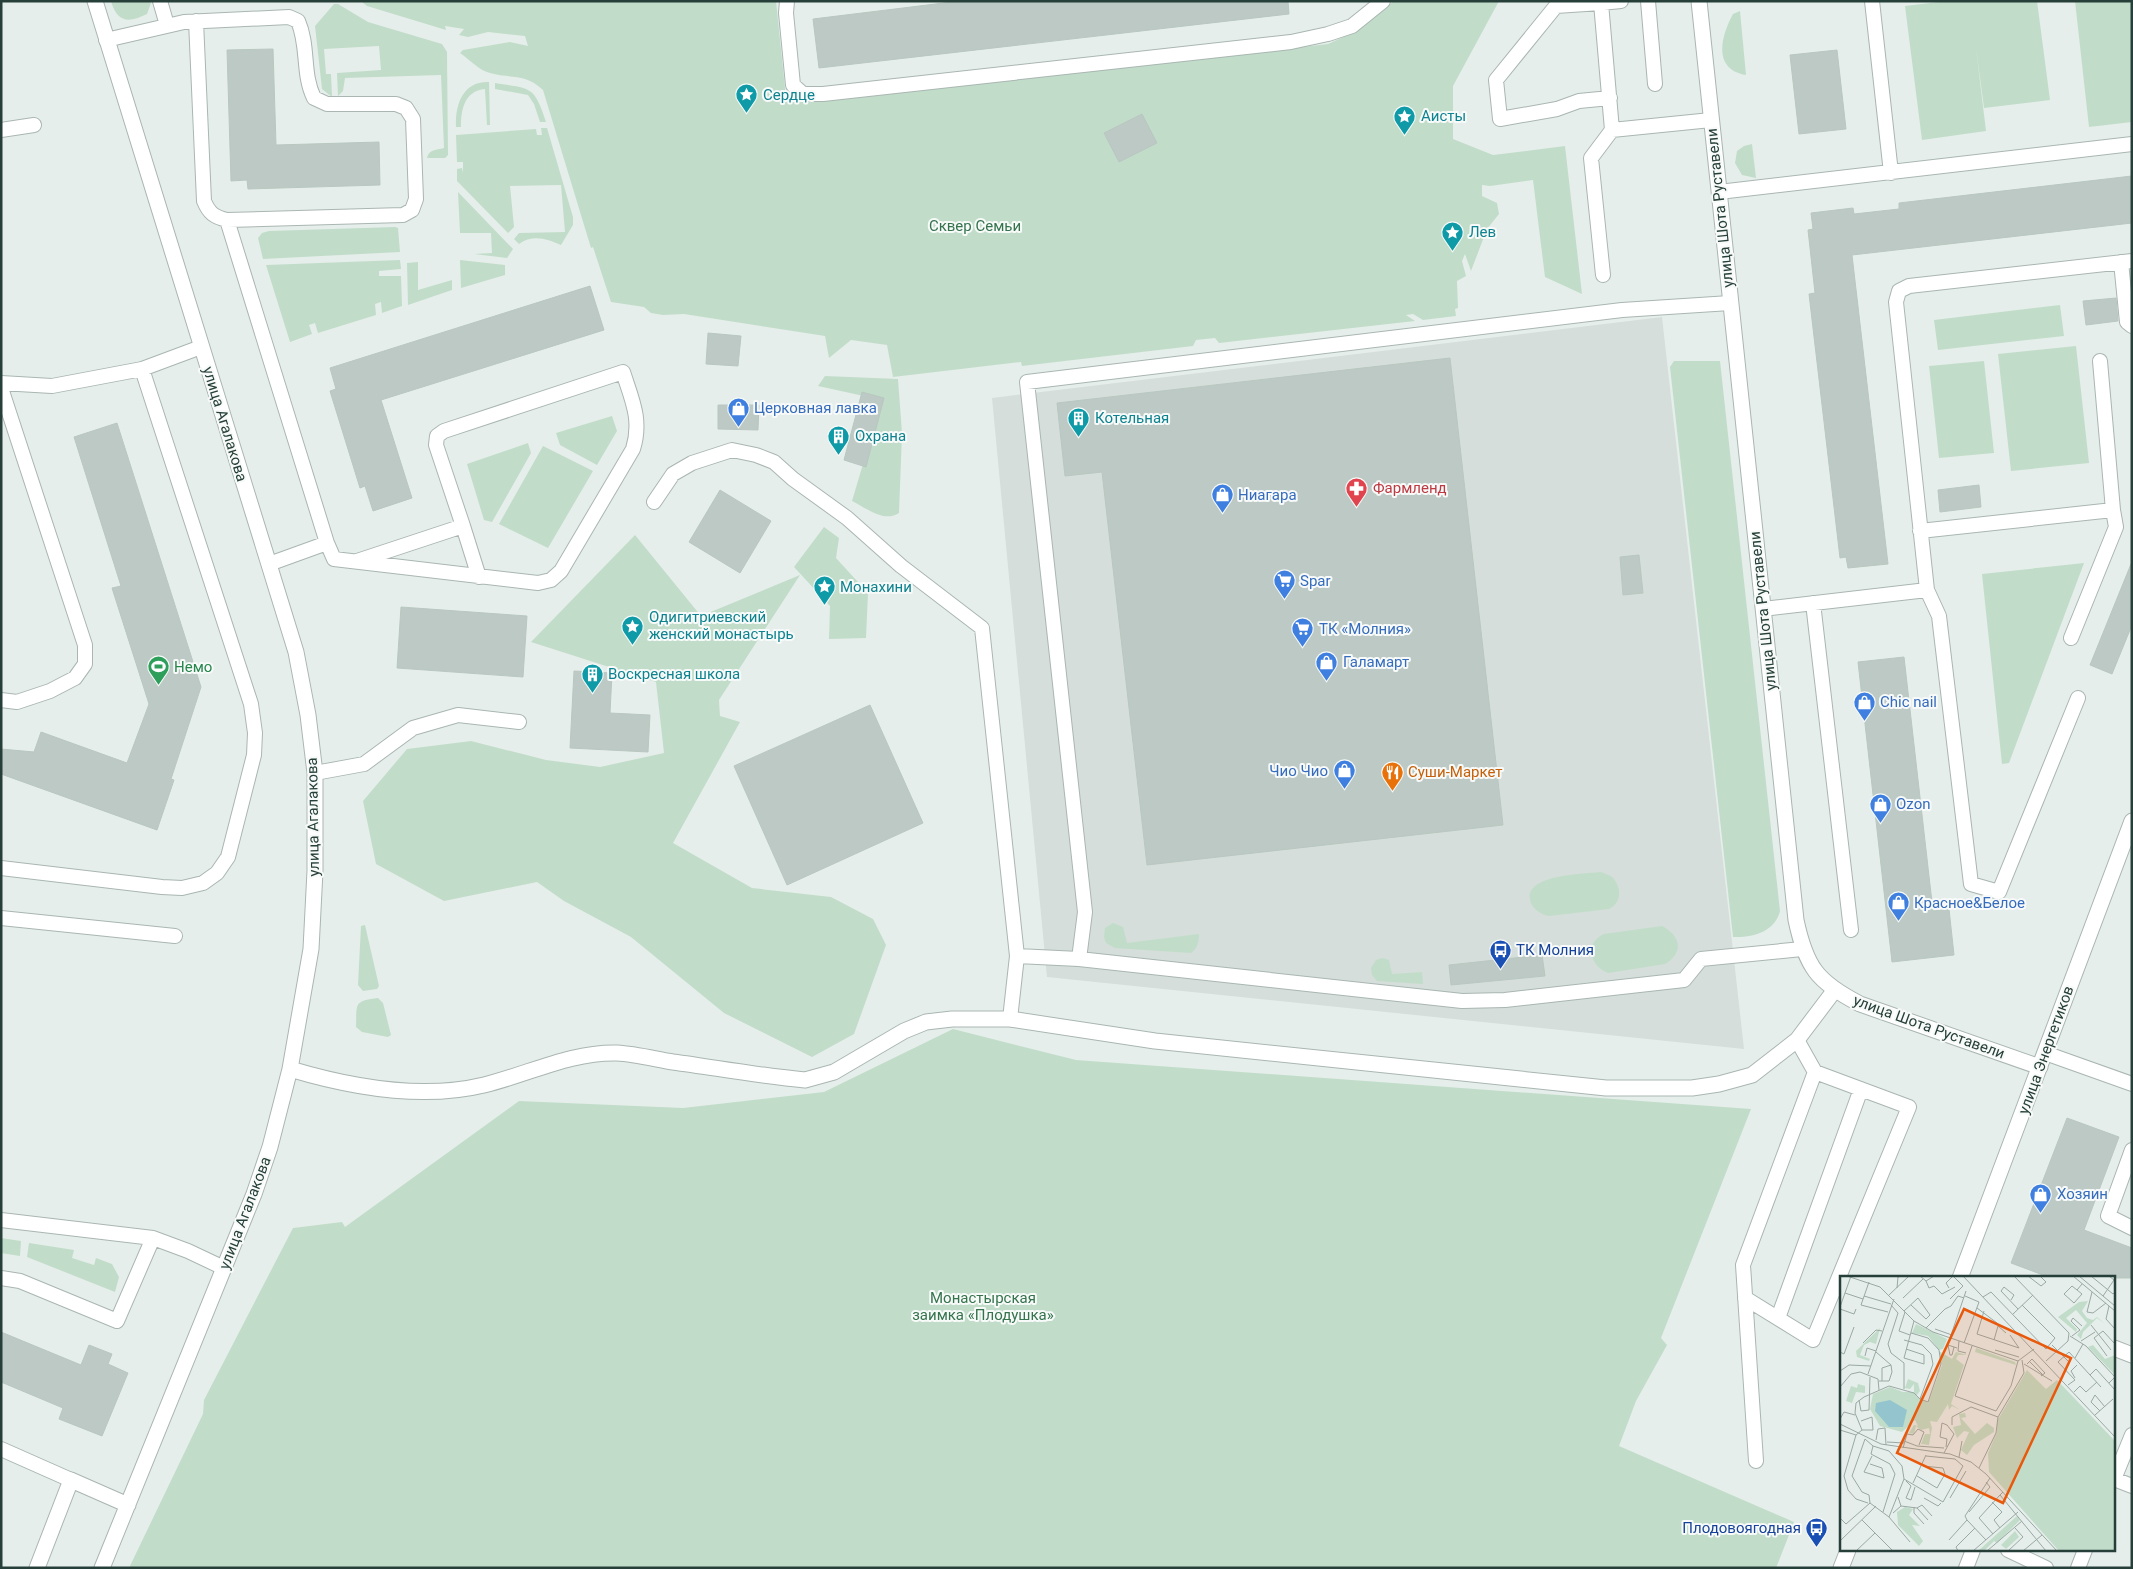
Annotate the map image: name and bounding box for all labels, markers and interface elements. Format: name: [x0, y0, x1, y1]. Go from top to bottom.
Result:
place icon: Сердце: [735, 83, 759, 114]
place label: Сердце: [763, 86, 815, 104]
place icon: Аисты: [1393, 104, 1417, 135]
place label: Аисты: [1421, 107, 1466, 125]
street label: улица Шота Руставели: [1703, 128, 1737, 288]
park label: Сквер Семьи: [929, 217, 1021, 235]
place icon: Лев: [1441, 220, 1465, 251]
place label: Лев: [1469, 223, 1496, 241]
street label: улица Агалакова: [199, 364, 251, 484]
shop icon: Церковная лавка: [726, 396, 750, 427]
place label: Церковная лавка: [754, 399, 877, 417]
building icon: Котельная: [1067, 406, 1091, 437]
place label: Котельная: [1095, 409, 1169, 427]
building icon: Охрана: [827, 424, 851, 455]
place label: Охрана: [855, 427, 906, 445]
pharmacy icon: Фармленд: [1345, 476, 1369, 507]
place label: Фармленд: [1373, 479, 1447, 497]
shop icon: Ниагара: [1210, 483, 1234, 514]
place label: Ниагара: [1238, 486, 1297, 504]
street label: улица Шота Руставели: [1746, 531, 1780, 691]
supermarket icon: Spar: [1272, 569, 1296, 600]
place label: Spar: [1300, 572, 1331, 590]
place icon: Монахини: [812, 575, 836, 606]
place label: Монахини: [840, 578, 912, 596]
place label: Одигитриевский женский монастырь: [649, 608, 794, 643]
place icon: Одигитриевский женский монастырь: [621, 614, 645, 645]
supermarket icon: ТК «Молния»: [1291, 617, 1315, 648]
place label: ТК «Молния»: [1319, 620, 1411, 638]
shop icon: Галамарт: [1315, 650, 1339, 681]
place label: Галамарт: [1343, 653, 1409, 671]
sports icon: Немо: [146, 655, 170, 686]
place label: Немо: [174, 658, 212, 676]
building icon: Воскресная школа: [580, 662, 604, 693]
place label: Воскресная школа: [608, 665, 740, 683]
shop icon: Chic nail: [1852, 690, 1876, 721]
place label: Chic nail: [1880, 693, 1937, 711]
street label: улица Агалакова: [303, 757, 323, 877]
shop icon: Чио Чио: [1332, 759, 1356, 790]
restaurant icon: Суши-Маркет: [1380, 760, 1404, 791]
place label: Чио Чио: [1269, 762, 1328, 780]
place label: Суши-Маркет: [1408, 763, 1503, 781]
shop icon: Ozon: [1868, 792, 1892, 823]
place label: Ozon: [1896, 795, 1930, 813]
shop icon: Красное&Белое: [1886, 891, 1910, 922]
place label: Красное&Белое: [1914, 894, 2025, 912]
bus stop icon: ТК Молния: [1488, 938, 1512, 969]
place label: ТК Молния: [1516, 941, 1594, 959]
street label: улица Энергетиков: [2014, 983, 2078, 1117]
street label: улица Шота Руставели: [1851, 991, 2007, 1063]
street label: улица Агалакова: [215, 1154, 275, 1272]
shop icon: Хозяин: [2029, 1182, 2053, 1213]
place label: Хозяин: [2057, 1185, 2108, 1203]
inset map: [1840, 1276, 2116, 1552]
park label: Монастырская заимка «Плодушка»: [912, 1289, 1054, 1324]
bus stop icon: Плодовоягодная: [1805, 1516, 1829, 1547]
place label: Плодовоягодная: [1682, 1519, 1801, 1537]

